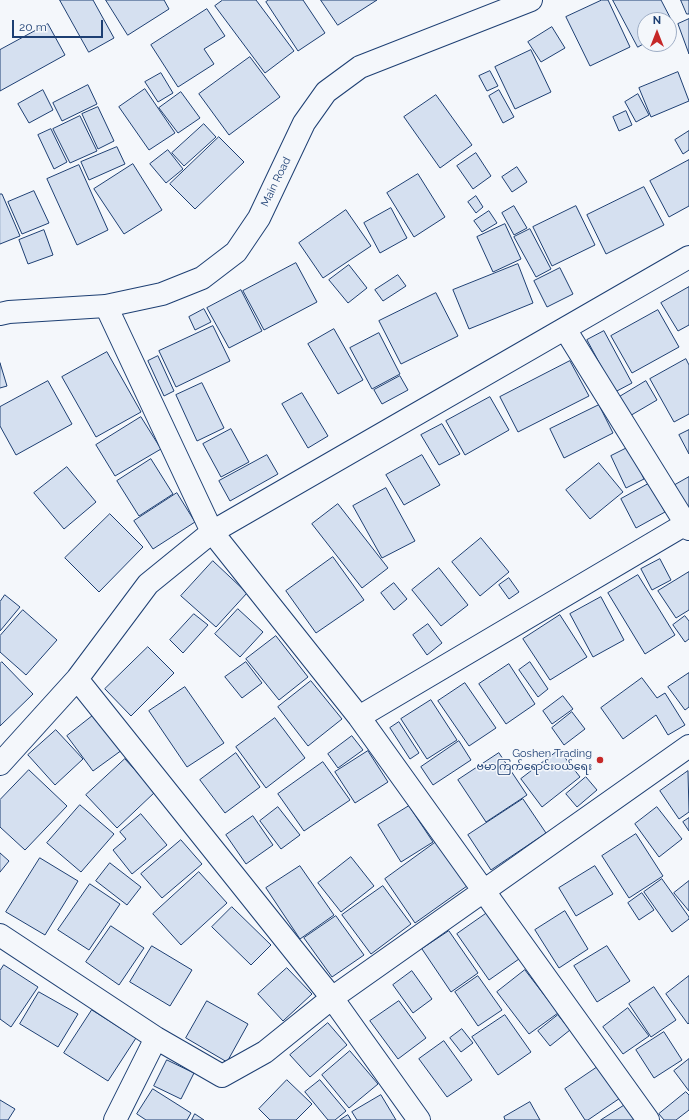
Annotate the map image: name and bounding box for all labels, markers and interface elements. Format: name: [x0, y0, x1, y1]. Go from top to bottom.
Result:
scale bar: [14, 12, 105, 38]
north arrow: [637, 12, 677, 52]
text: N: [653, 14, 661, 27]
text: 20 m: [19, 20, 47, 34]
street label: Main Road: [258, 155, 294, 209]
place label: Goshen Trading ဗမာကြက်ရောင်းဝယ်ရေး: [477, 747, 592, 773]
marker: Goshen Trading ဗမာကြက်ရောင်းဝယ်ရေး: [595, 755, 605, 765]

